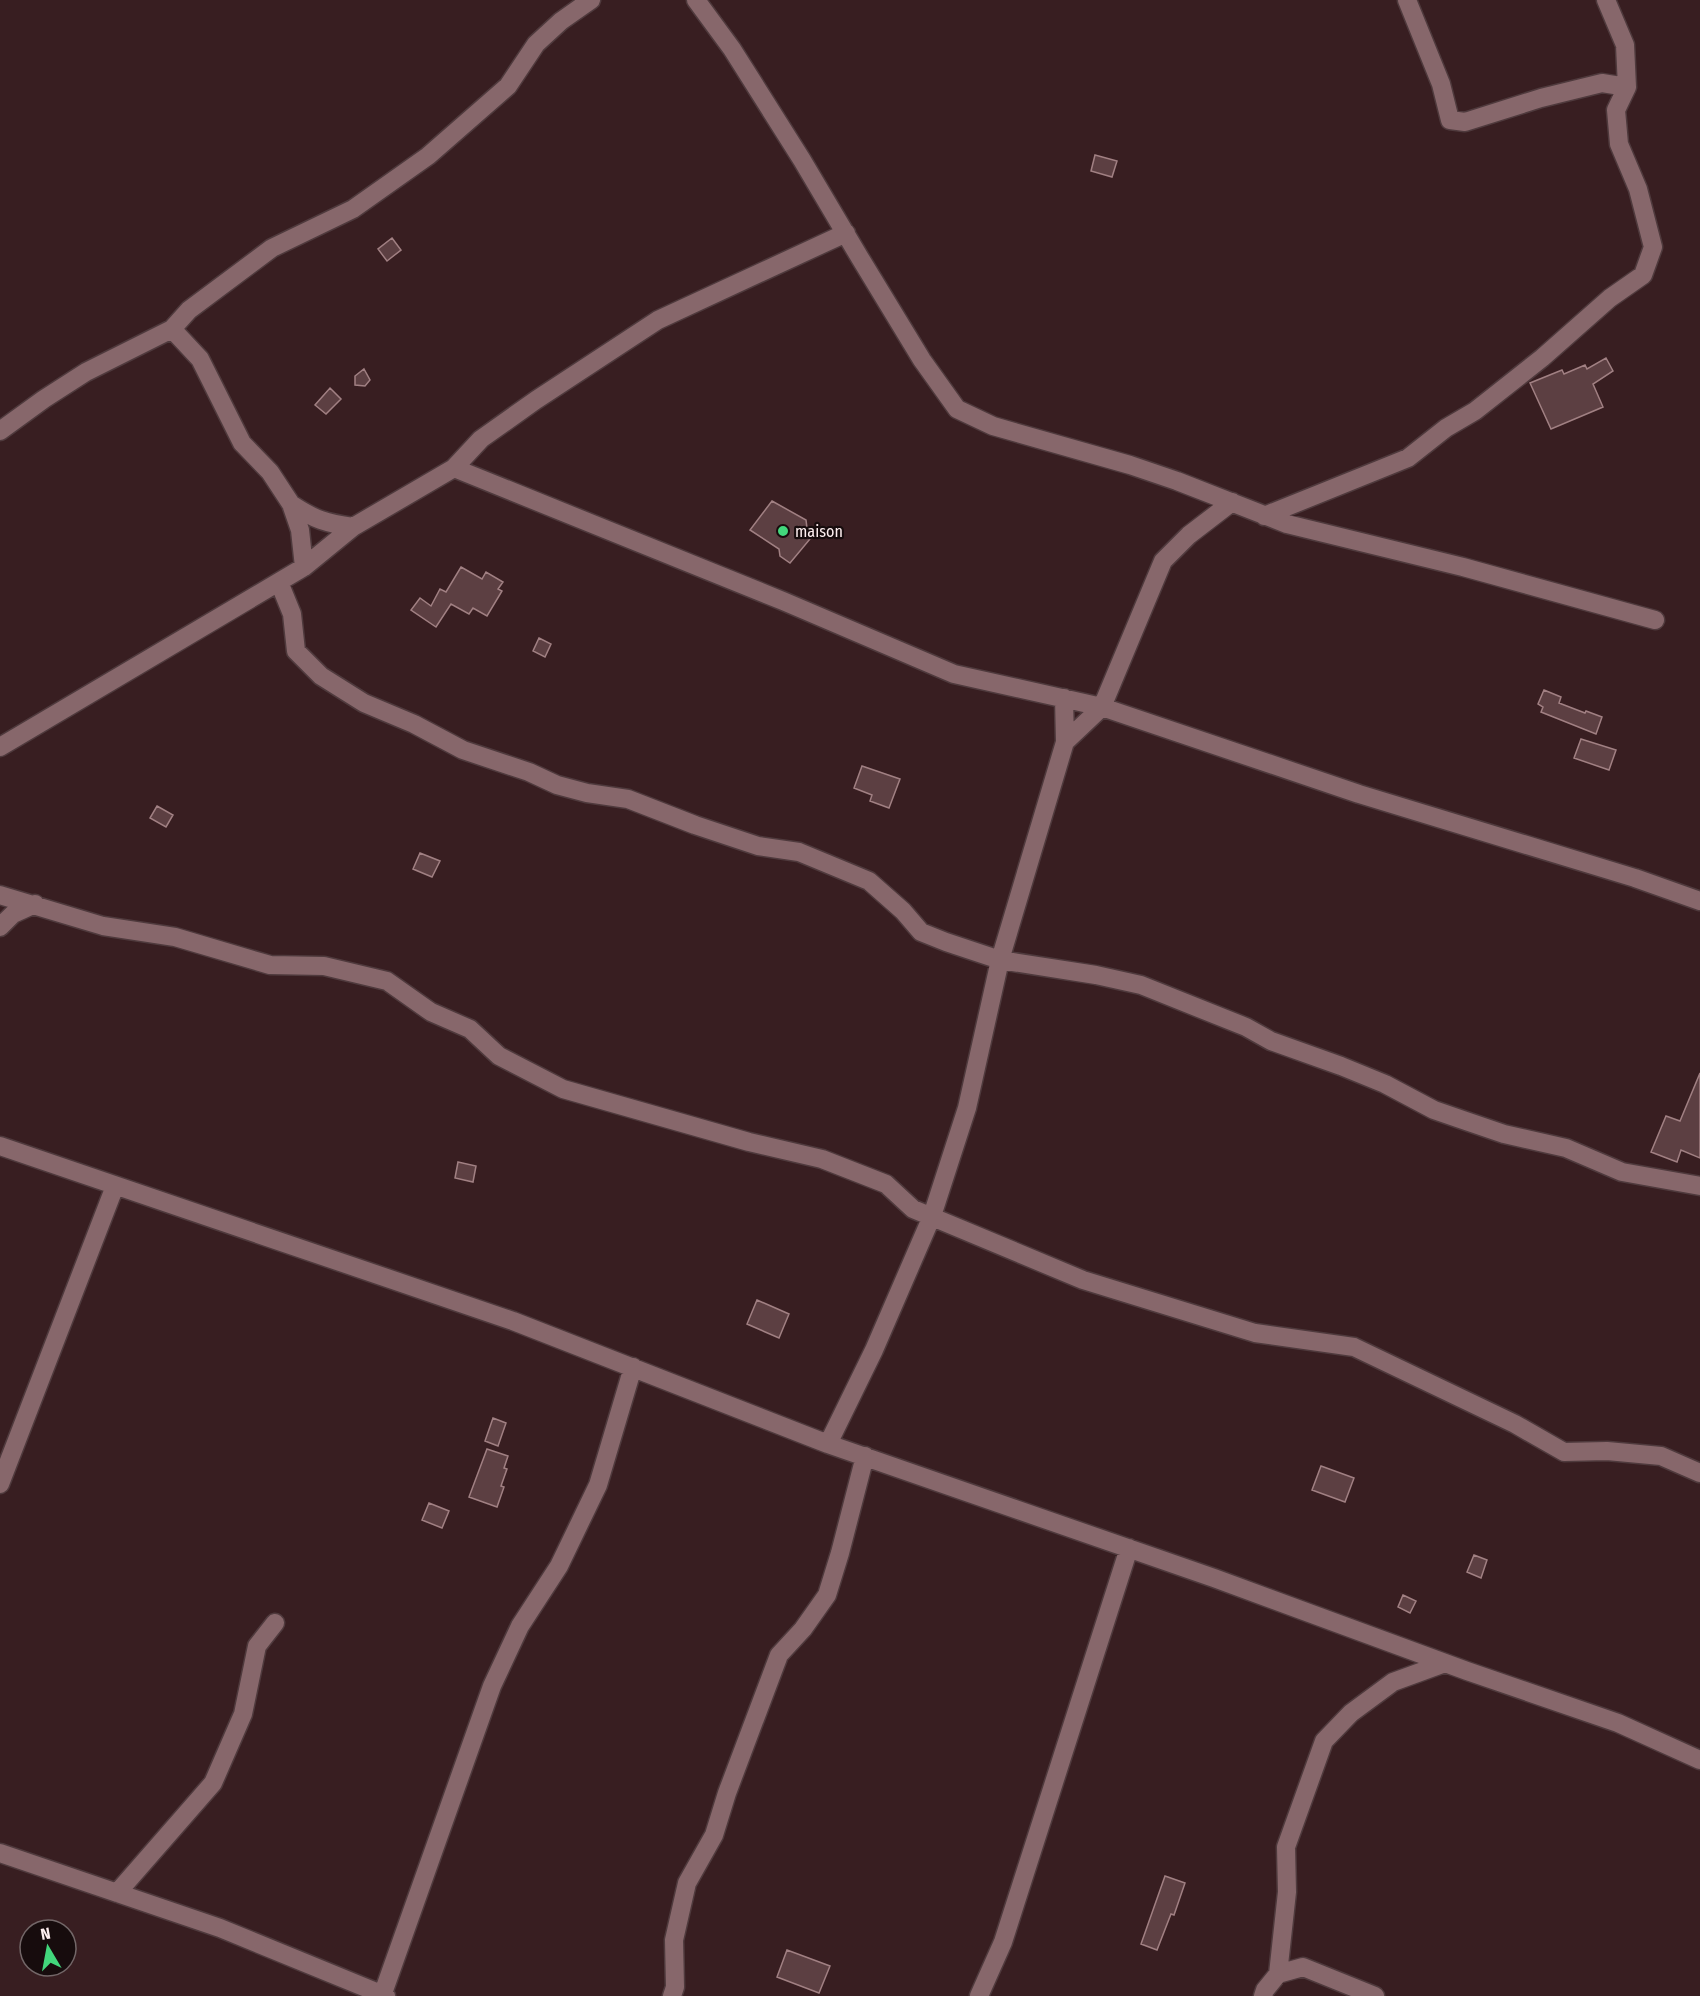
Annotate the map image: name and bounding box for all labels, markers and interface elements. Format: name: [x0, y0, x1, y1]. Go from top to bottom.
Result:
place label: maison: [795, 522, 843, 541]
marker: maison: [776, 524, 790, 538]
north arrow: [18, 1918, 78, 1978]
text: N: [39, 1924, 52, 1944]

